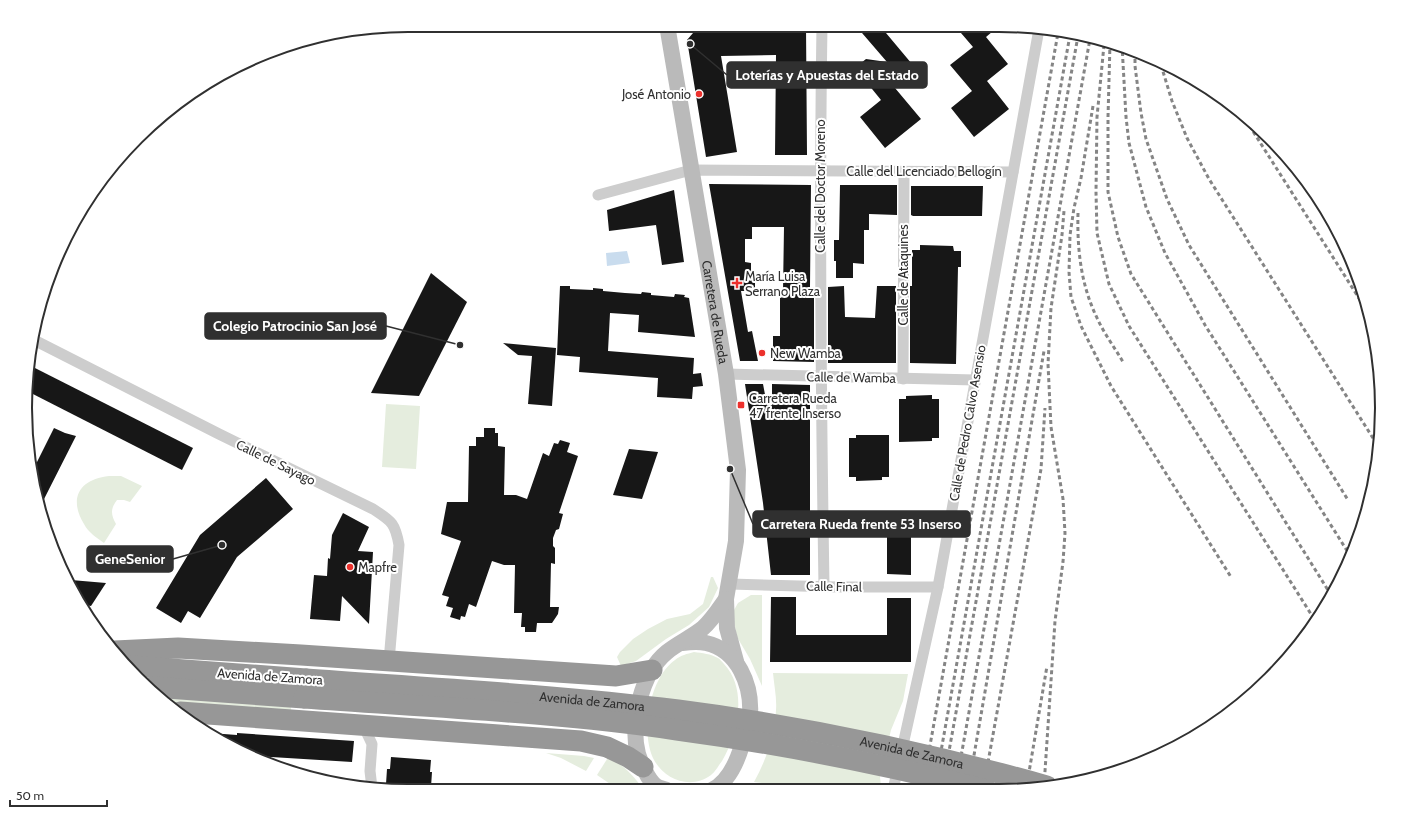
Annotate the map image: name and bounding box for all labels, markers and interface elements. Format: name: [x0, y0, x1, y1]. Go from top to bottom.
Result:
callout: Loterías y Apuestas del Estado: [727, 62, 927, 88]
text: Loterías y Apuestas del Estado: [735, 66, 919, 84]
place label: José Antonio: [621, 86, 691, 102]
marker: José Antonio: [694, 89, 704, 99]
street label: Calle del Doctor Moreno: [812, 119, 828, 253]
street label: Calle del Licenciado Bellogín: [846, 163, 1002, 179]
street label: Calle de Ataquines: [895, 224, 911, 326]
street label: Carretera de Rueda: [699, 259, 732, 366]
place label: María Luisa Serrano Plaza: [745, 268, 821, 299]
marker: María Luisa Serrano Plaza: [732, 278, 742, 288]
callout: Colegio Patrocinio San José: [205, 313, 386, 339]
text: Colegio Patrocinio San José: [213, 317, 377, 335]
street label: Calle de Pedro Calvo Asensio: [945, 344, 989, 502]
place label: New Wamba: [770, 345, 842, 361]
marker: New Wamba: [757, 348, 767, 358]
street label: Calle de Wamba: [806, 368, 897, 386]
place label: Carretera Rueda 47 frente Inserso: [749, 390, 841, 421]
marker: Carretera Rueda 47 frente Inserso: [736, 400, 746, 410]
street label: Calle de Sayago: [234, 436, 318, 488]
callout: Carretera Rueda frente 53 Inserso: [753, 511, 970, 537]
text: Carretera Rueda frente 53 Inserso: [761, 515, 961, 533]
callout: GeneSenior: [87, 546, 173, 572]
text: GeneSenior: [95, 550, 165, 568]
place label: Mapfre: [358, 559, 397, 575]
marker: Mapfre: [345, 562, 355, 572]
street label: Calle Final: [806, 578, 862, 594]
street label: Avenida de Zamora: [217, 664, 324, 688]
street label: Avenida de Zamora: [539, 688, 646, 714]
street label: Avenida de Zamora: [859, 733, 966, 772]
scale bar: [10, 782, 107, 808]
text: 50 m: [16, 788, 44, 803]

